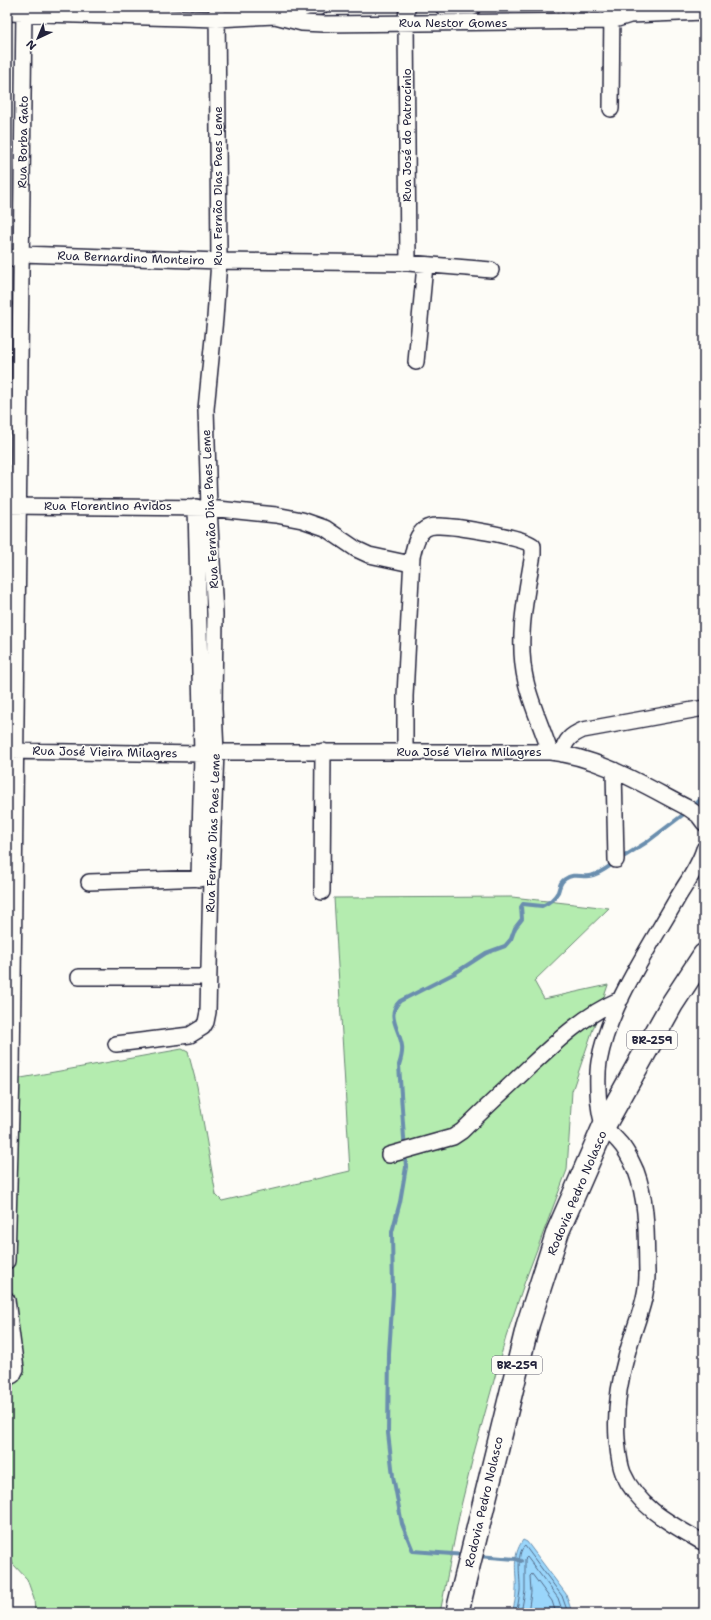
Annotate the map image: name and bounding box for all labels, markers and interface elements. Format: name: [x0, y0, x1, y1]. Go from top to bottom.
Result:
street label: Rua Nestor Gomes: [399, 15, 507, 31]
north arrow: [18, 18, 58, 58]
text: N: [23, 36, 40, 53]
street label: Rua José do Patrocínio: [399, 68, 415, 202]
street label: Rua Borba Gato: [14, 95, 32, 189]
street label: Rua Fernão Dias Paes Leme: [210, 106, 226, 266]
street label: Rua Bernardino Monteiro: [57, 247, 205, 269]
street label: Rua Fernão Dias Paes Leme: [198, 429, 222, 589]
street label: Rua Florentino Avidos: [44, 498, 172, 514]
street label: Rua José Vieira Milagres: [32, 743, 178, 761]
street label: Rua José Vieira Milagres: [396, 744, 542, 760]
street label: Rua Fernão Dias Paes Leme: [202, 753, 224, 913]
road number: BR-259: [627, 1031, 677, 1049]
street label: Rodovia Pedro Nolasco: [543, 1128, 611, 1258]
road number: BR-259: [492, 1356, 542, 1374]
street label: Rodovia Pedro Nolasco: [461, 1435, 507, 1569]

